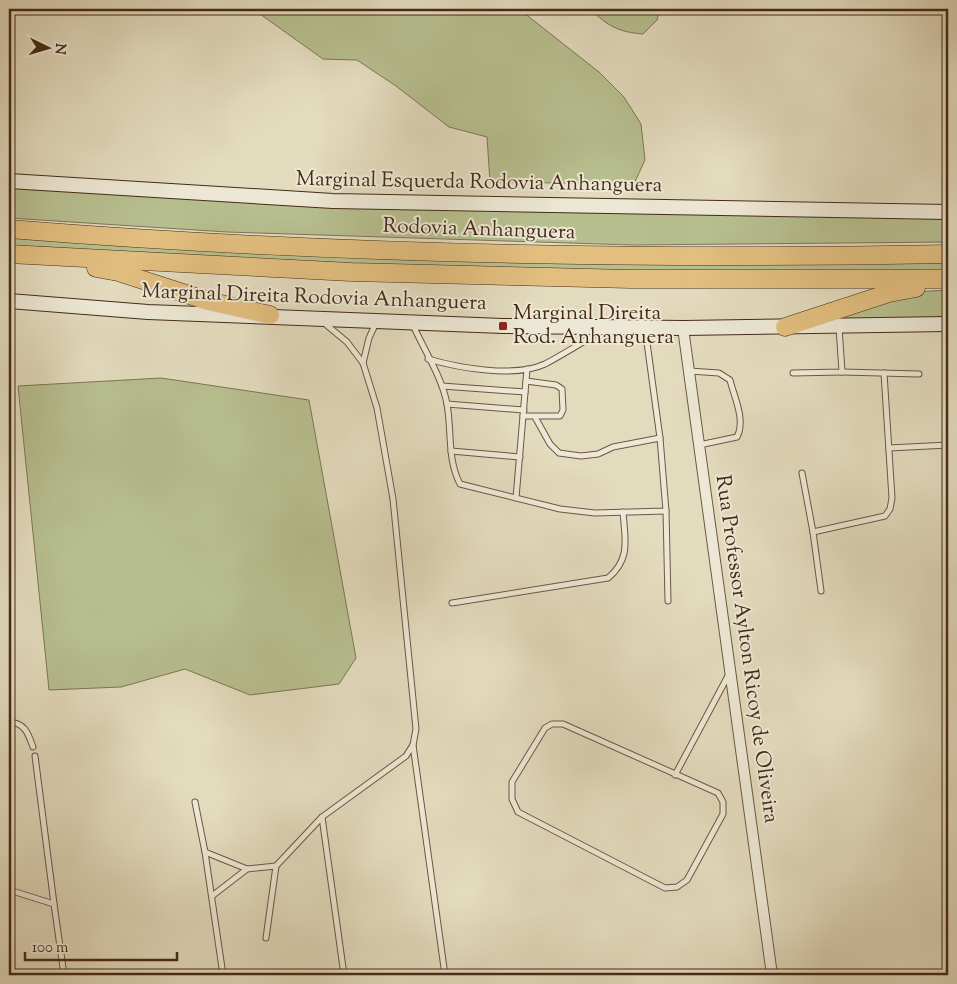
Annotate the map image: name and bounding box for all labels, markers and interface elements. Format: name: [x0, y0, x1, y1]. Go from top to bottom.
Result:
north arrow: [22, 22, 72, 72]
text: N: [49, 43, 69, 55]
street label: Marginal Esquerda Rodovia Anhanguera: [296, 165, 663, 201]
street label: Rodovia Anhanguera: [382, 212, 576, 248]
street label: Marginal Direita Rodovia Anhanguera: [141, 277, 487, 319]
place label: Marginal Direita Rod. Anhanguera: [513, 299, 674, 353]
marker: Marginal Direita Rod. Anhanguera: [497, 320, 509, 332]
street label: Rua Professor Aylton Ricoy de Oliveira: [707, 473, 785, 825]
scale bar: [25, 929, 178, 961]
text: 100 m: [32, 938, 69, 959]

